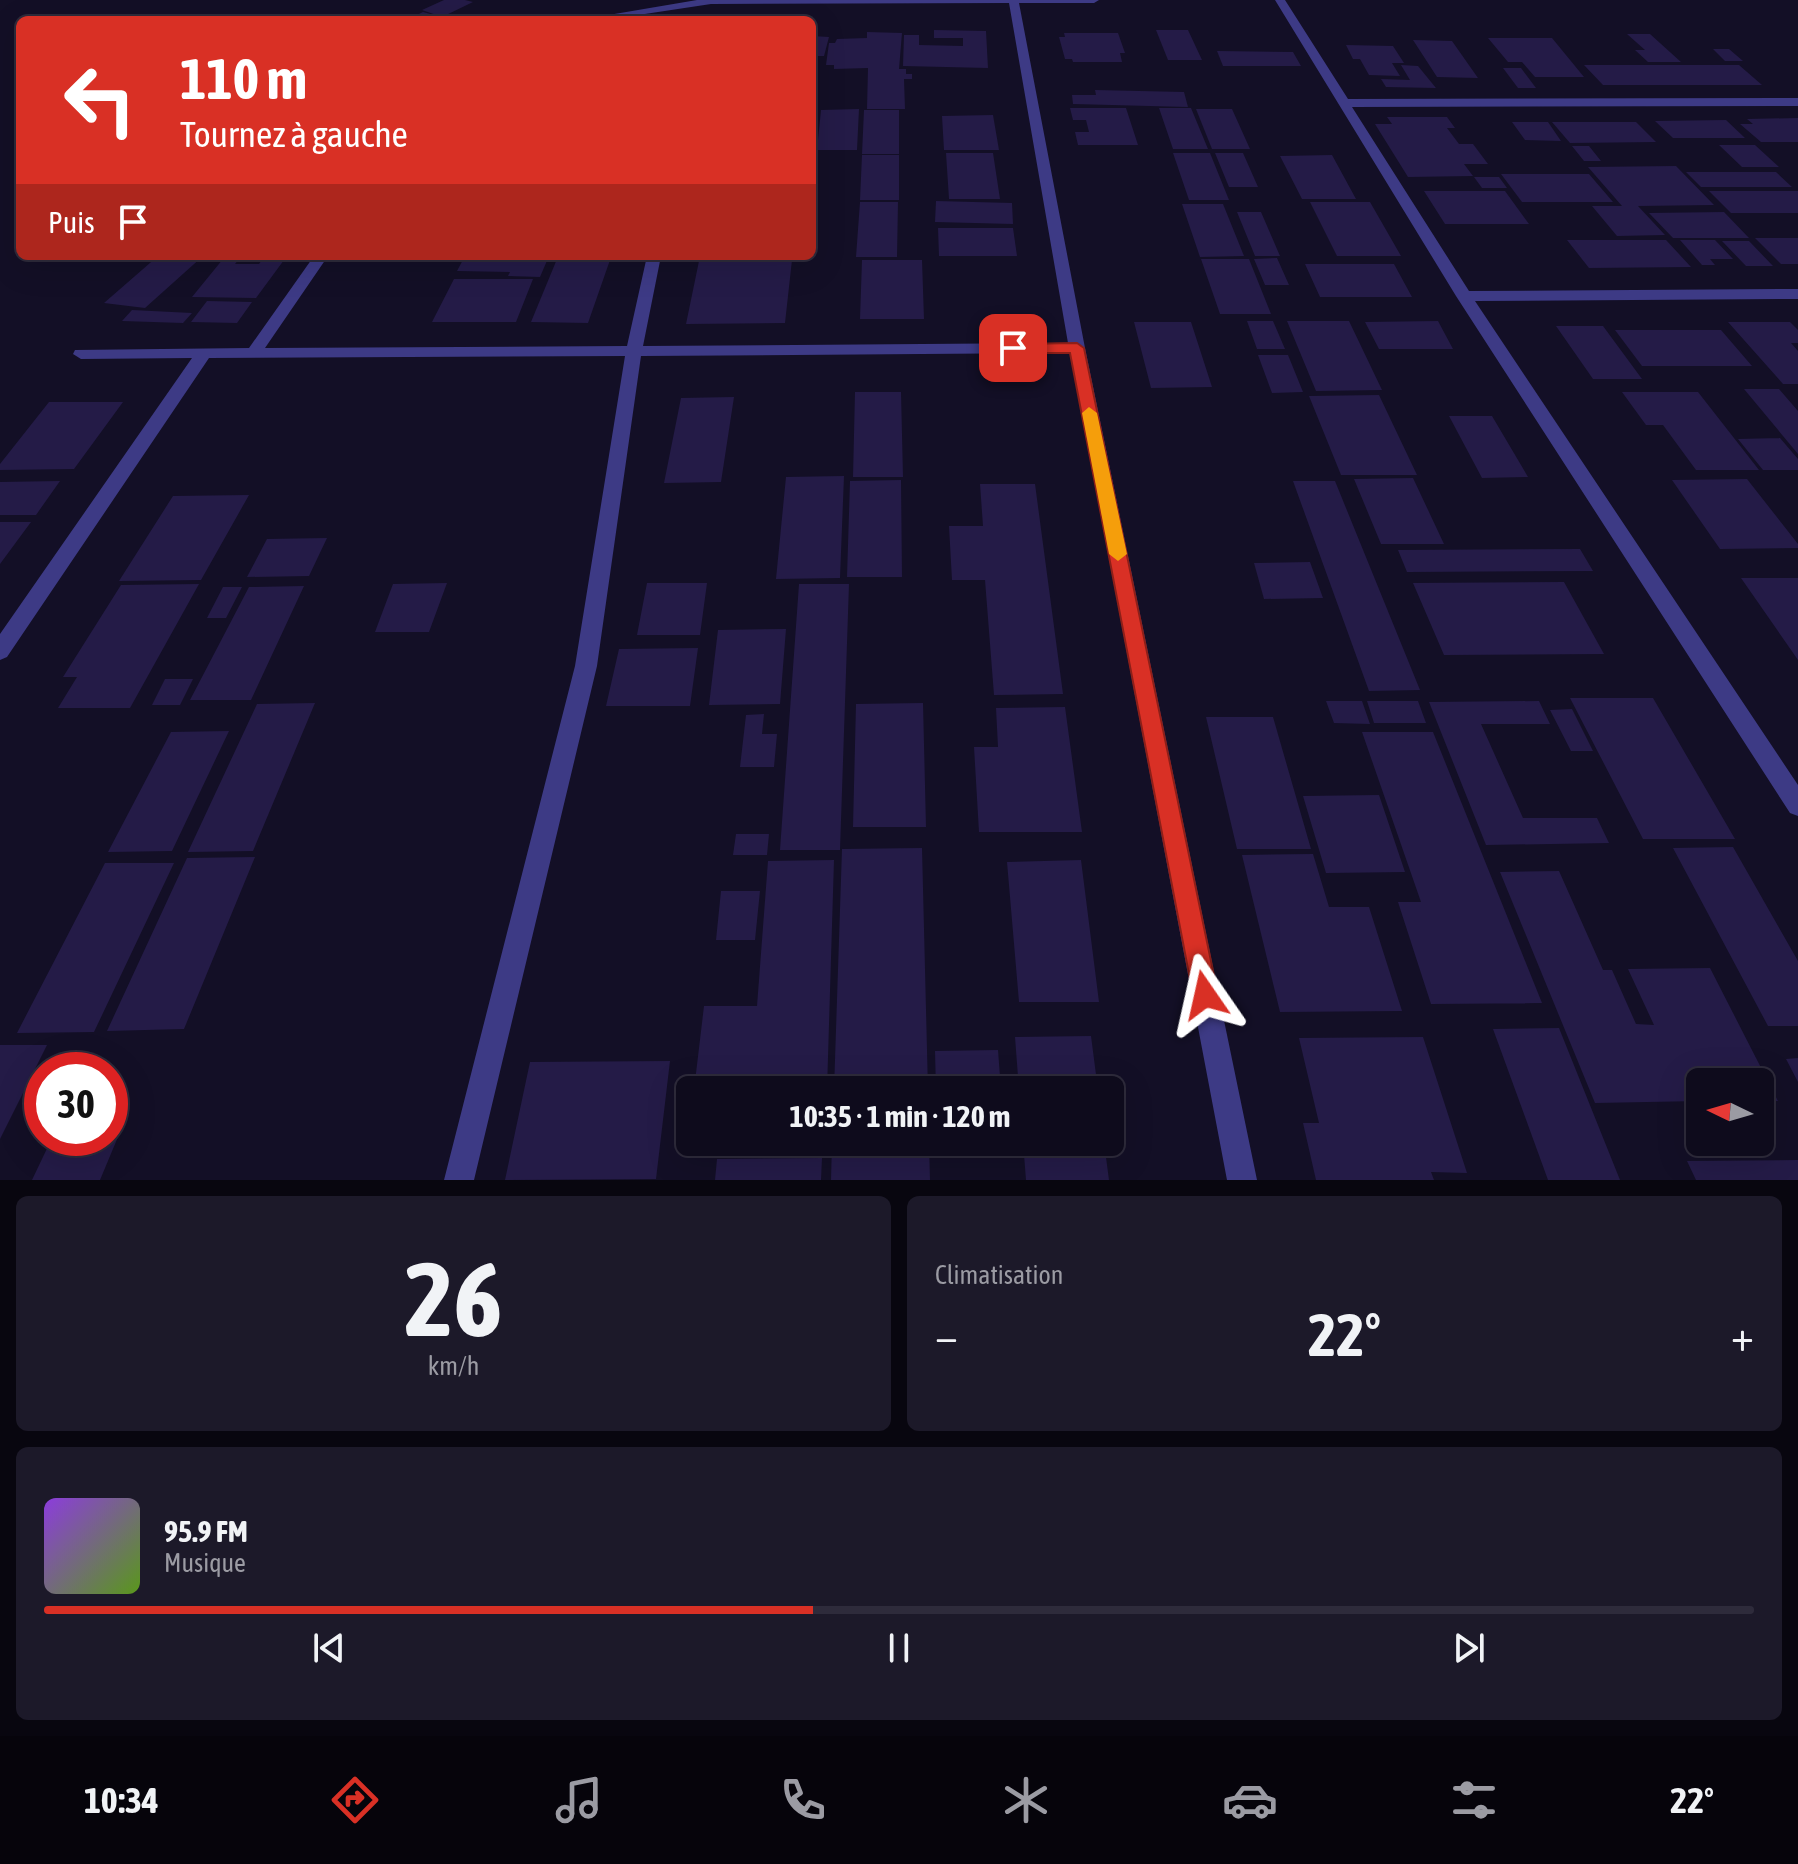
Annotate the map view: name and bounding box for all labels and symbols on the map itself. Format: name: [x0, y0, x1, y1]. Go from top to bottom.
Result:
pin: [979, 314, 1047, 382]
position arrow: [1163, 953, 1247, 1037]
speed limit sign: 30: [24, 1052, 128, 1156]
north arrow: [1686, 1068, 1774, 1156]

